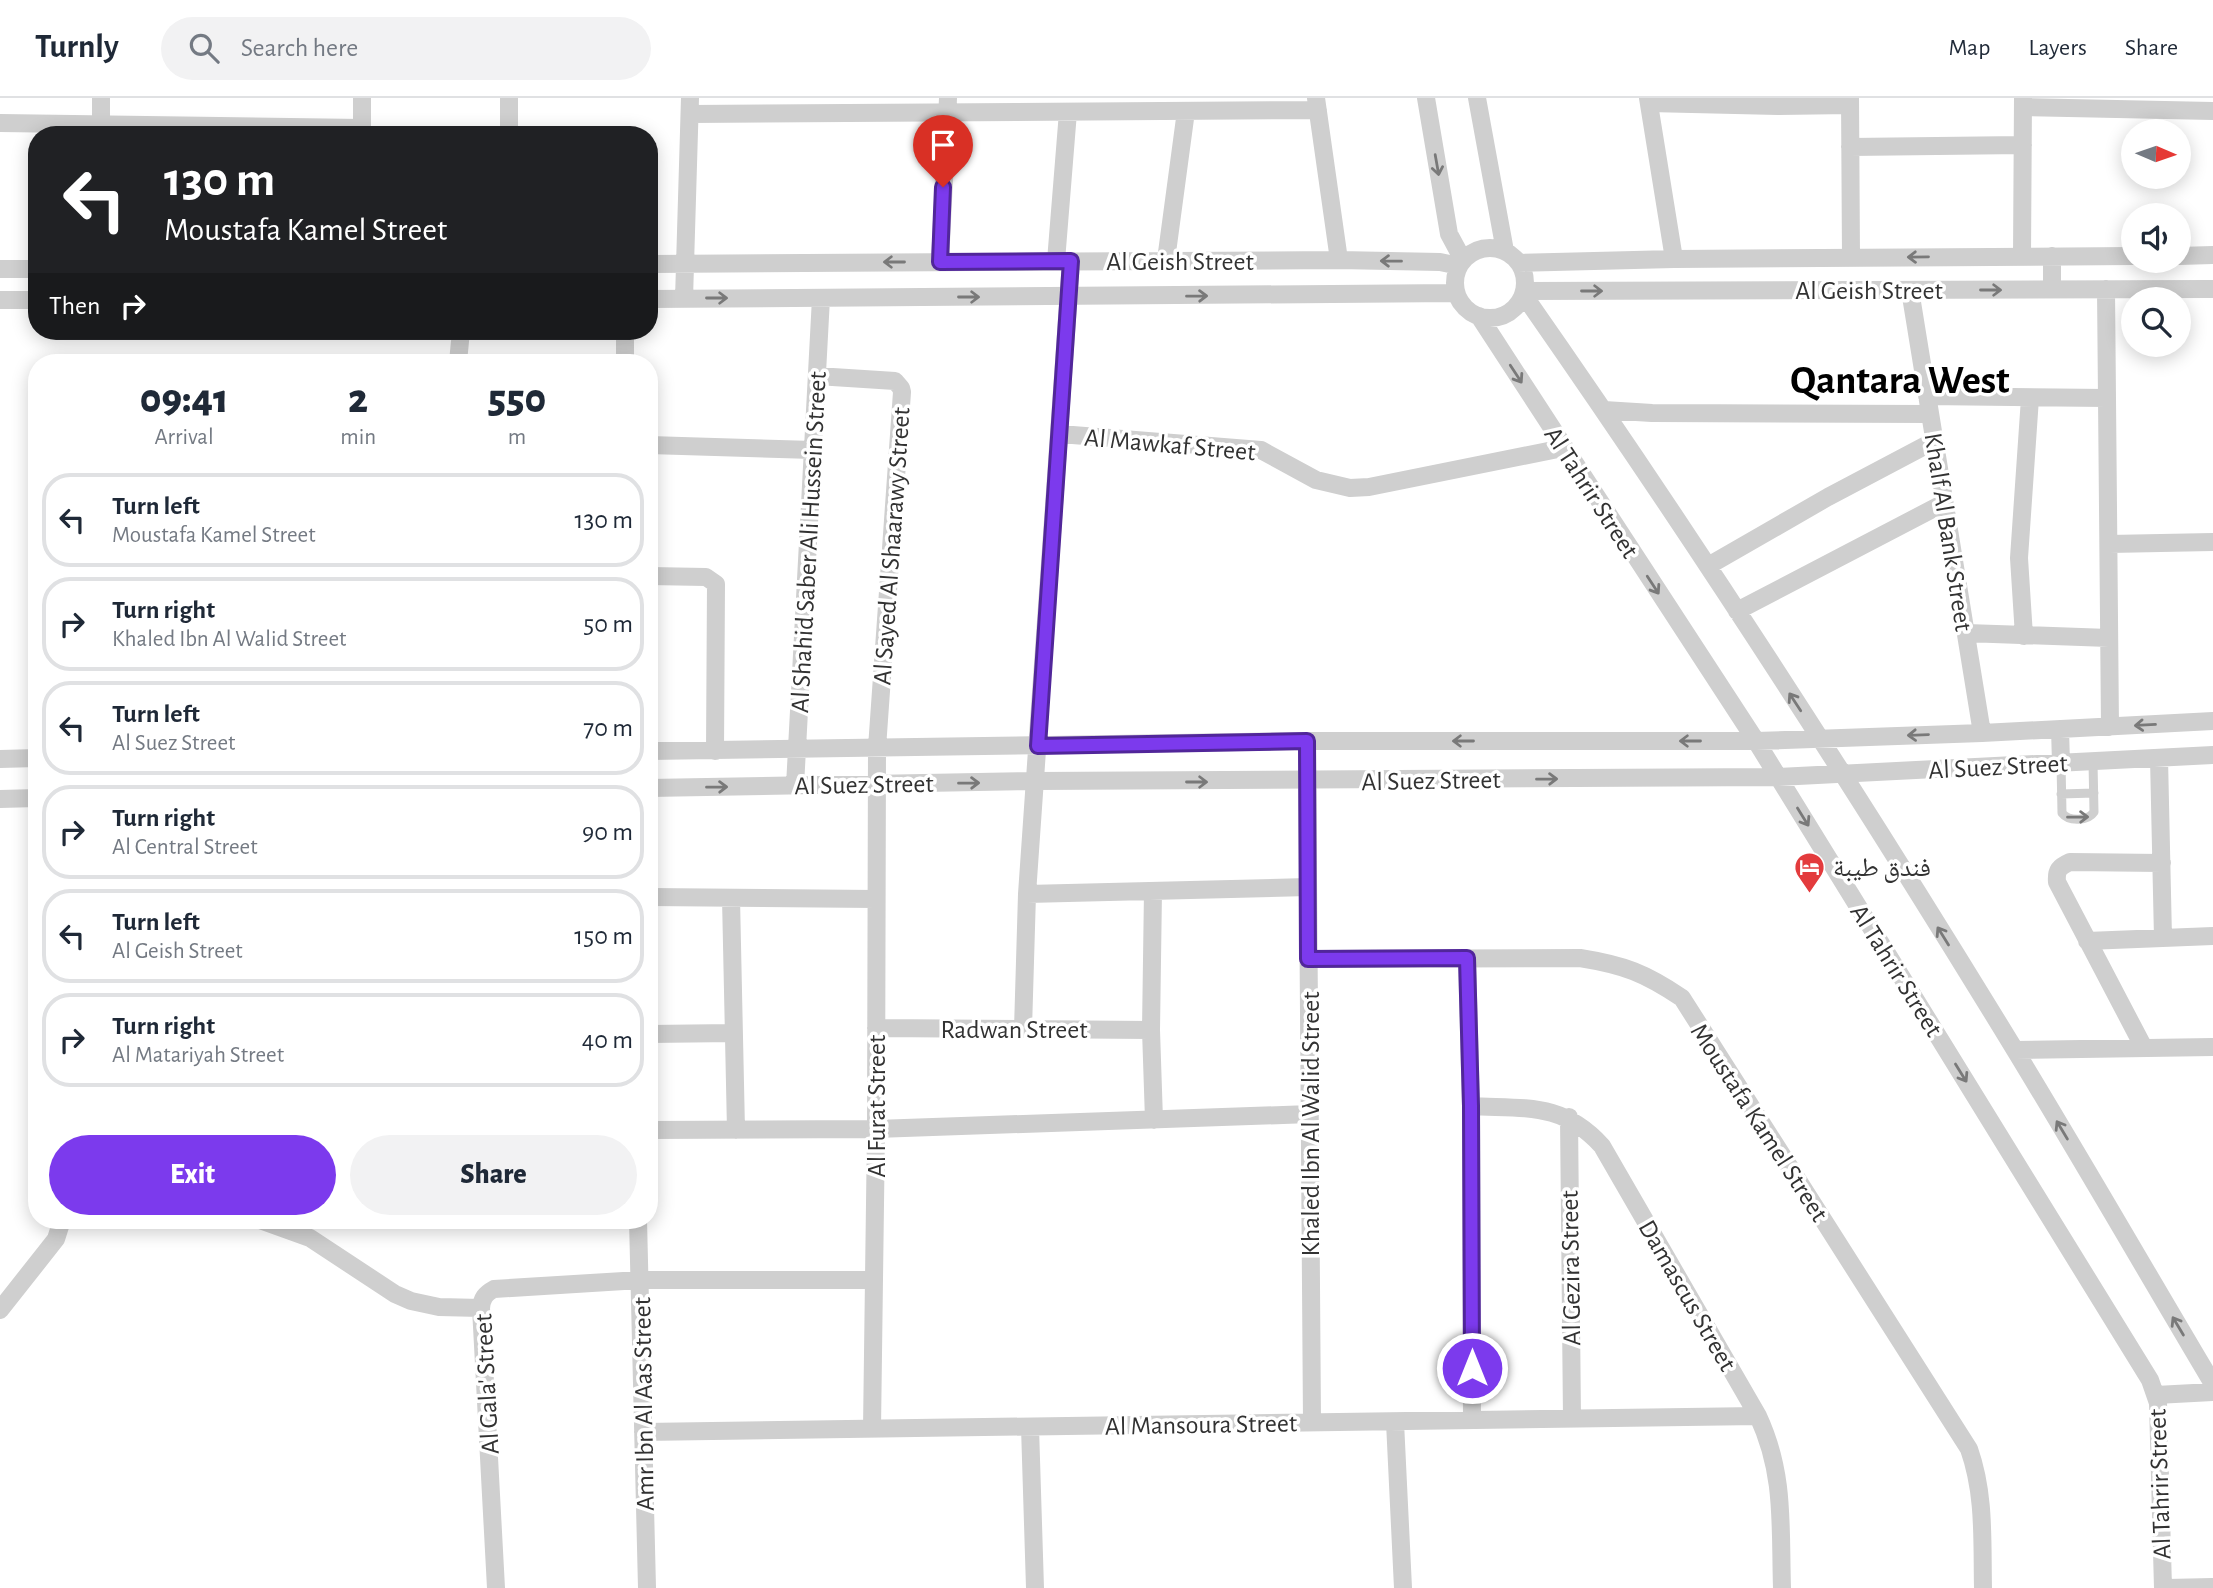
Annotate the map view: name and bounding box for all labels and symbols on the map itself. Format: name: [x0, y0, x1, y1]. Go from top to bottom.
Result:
pin: [913, 115, 973, 187]
north arrow: [2121, 119, 2191, 189]
one-way arrow: [1431, 153, 1444, 176]
street label: Al Geish Street: [1106, 249, 1254, 275]
one-way arrow: [1907, 250, 1930, 264]
one-way arrow: [1380, 254, 1403, 268]
one-way arrow: [883, 255, 906, 269]
street label: Al Geish Street: [1795, 278, 1943, 304]
one-way arrow: [1980, 283, 2003, 297]
one-way arrow: [1581, 284, 1604, 298]
one-way arrow: [1185, 289, 1208, 302]
one-way arrow: [958, 290, 981, 304]
one-way arrow: [706, 292, 729, 305]
district label: Qantara West: [1790, 361, 2010, 401]
one-way arrow: [1509, 363, 1523, 383]
street label: Al Shahid Saber Ali Hussein Street: [787, 371, 831, 713]
street label: Al Sayed Al Shaarawy Street: [869, 406, 915, 686]
street label: Al Tahrir Street: [1539, 422, 1643, 563]
street label: Al Mawkaf Street: [1083, 425, 1257, 465]
street label: Khalf Al Bank Street: [1919, 431, 1977, 633]
one-way arrow: [1646, 575, 1661, 594]
one-way arrow: [1788, 693, 1802, 713]
one-way arrow: [2134, 719, 2157, 732]
one-way arrow: [1906, 728, 1929, 742]
one-way arrow: [1451, 734, 1474, 748]
one-way arrow: [1679, 734, 1702, 748]
street label: Al Suez Street: [1928, 750, 2068, 784]
street label: Al Suez Street: [1361, 767, 1501, 795]
street label: Al Suez Street: [794, 771, 934, 799]
one-way arrow: [1535, 772, 1558, 786]
one-way arrow: [1185, 775, 1208, 789]
one-way arrow: [958, 776, 981, 789]
one-way arrow: [706, 780, 729, 794]
one-way arrow: [1796, 807, 1810, 827]
one-way arrow: [2066, 810, 2089, 824]
hotel icon: فندق طيبة: [1793, 850, 1827, 894]
place label: فندق طيبة: [1833, 855, 1931, 883]
street label: Al Tahrir Street: [1845, 900, 1947, 1041]
one-way arrow: [1936, 927, 1951, 946]
street label: Khaled Ibn Al Walid Street: [1298, 992, 1324, 1256]
street label: Radwan Street: [940, 1017, 1088, 1043]
street label: Moustafa Kamel Street: [1686, 1019, 1833, 1226]
street label: Al Furat Street: [864, 1035, 890, 1177]
one-way arrow: [1954, 1063, 1968, 1083]
one-way arrow: [2055, 1120, 2069, 1140]
street label: Al Gezira Street: [1557, 1190, 1585, 1346]
street label: Damascus Street: [1634, 1216, 1741, 1375]
street label: Amr Ibn Al Aas Street: [629, 1297, 659, 1511]
street label: Al Gala' Street: [470, 1313, 504, 1455]
one-way arrow: [2171, 1316, 2185, 1336]
position arrow: [1435, 1331, 1509, 1405]
street label: Al Tahrir Street: [2144, 1408, 2176, 1560]
street label: Al Mansoura Street: [1105, 1410, 1297, 1440]

